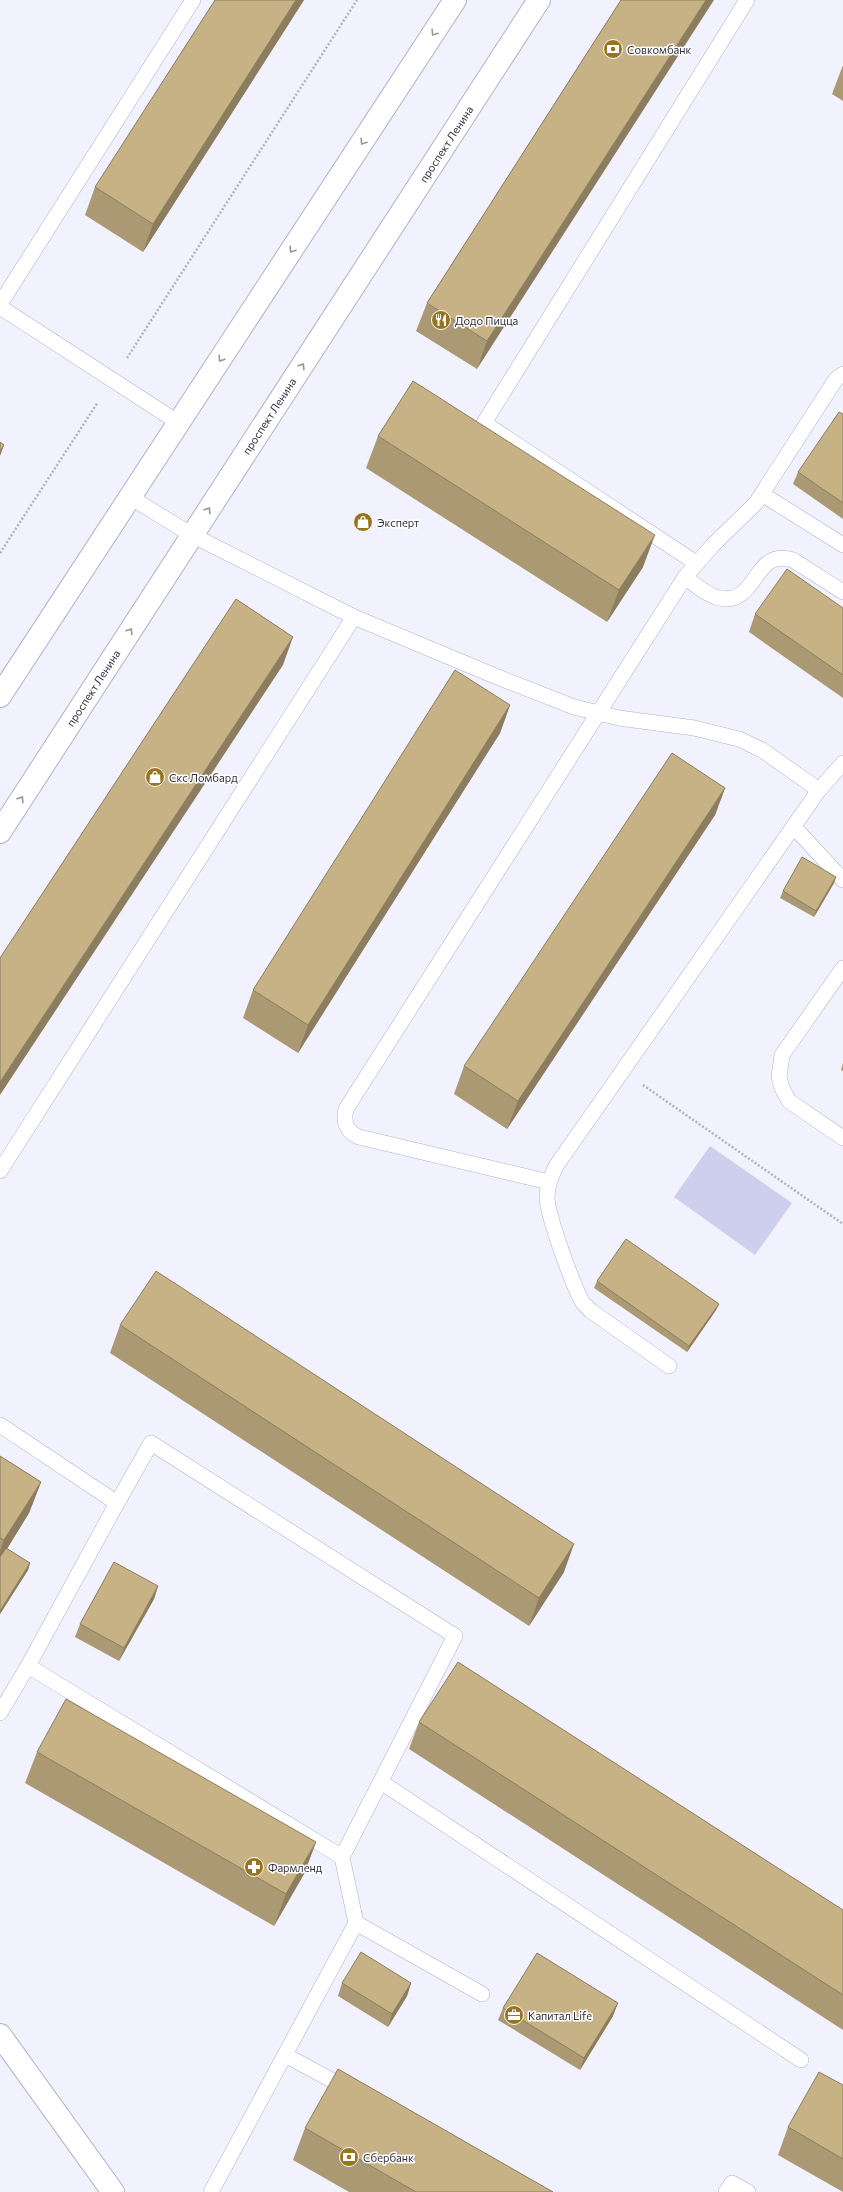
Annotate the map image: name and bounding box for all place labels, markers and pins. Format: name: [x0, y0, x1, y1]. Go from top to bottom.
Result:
bank icon: Совкомбанк: [602, 38, 624, 60]
place label: Совкомбанк: [627, 43, 692, 56]
restaurant icon: Додо Пицца: [430, 309, 452, 331]
place label: Додо Пицца: [455, 314, 518, 327]
shop icon: Эксперт: [352, 511, 374, 533]
place label: Эксперт: [377, 516, 419, 529]
shop icon: Скс Ломбард: [144, 766, 166, 788]
place label: Скс Ломбард: [169, 771, 238, 784]
pharmacy icon: Фармленд: [243, 1856, 265, 1878]
place label: Фармленд: [268, 1861, 323, 1874]
office icon: Капитал Life: [503, 2004, 525, 2026]
place label: Капитал Life: [528, 2009, 592, 2022]
bank icon: Сбербанк: [338, 2146, 360, 2168]
place label: Сбербанк: [363, 2151, 414, 2164]

